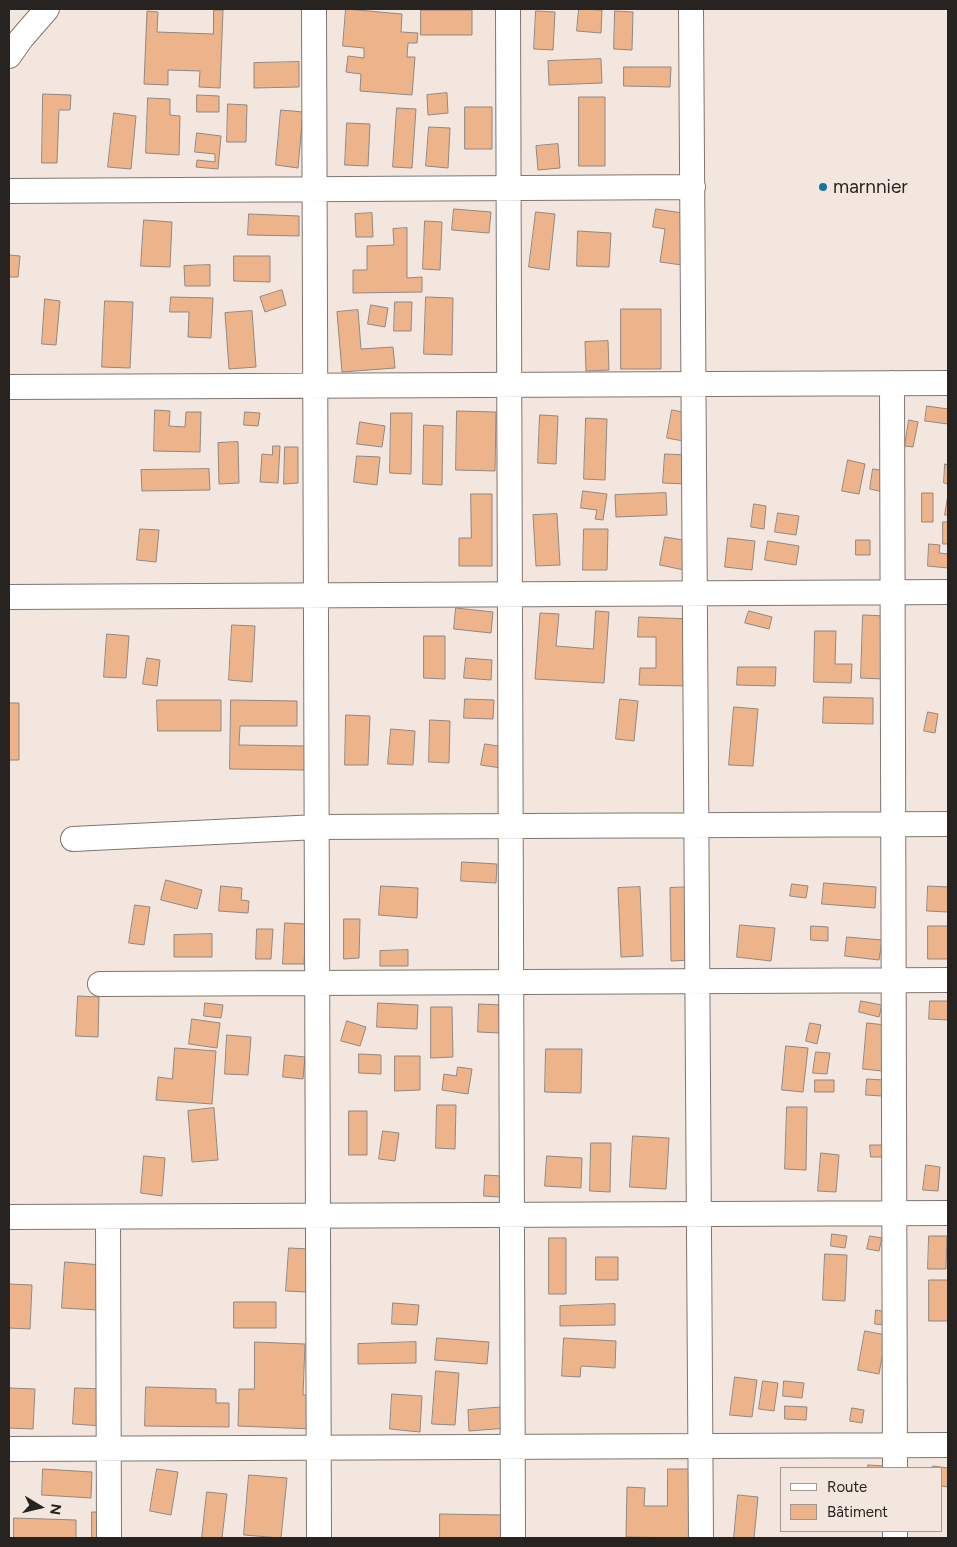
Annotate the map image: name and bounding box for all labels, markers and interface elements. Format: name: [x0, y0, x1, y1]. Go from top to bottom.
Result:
place label: marnnier: [833, 176, 908, 198]
marker: marnnier: [817, 181, 829, 193]
legend: [780, 1467, 942, 1532]
text: Route: [827, 1478, 867, 1496]
north arrow: [15, 1482, 65, 1532]
text: N: [46, 1503, 65, 1516]
text: Bâtiment: [827, 1503, 888, 1521]

